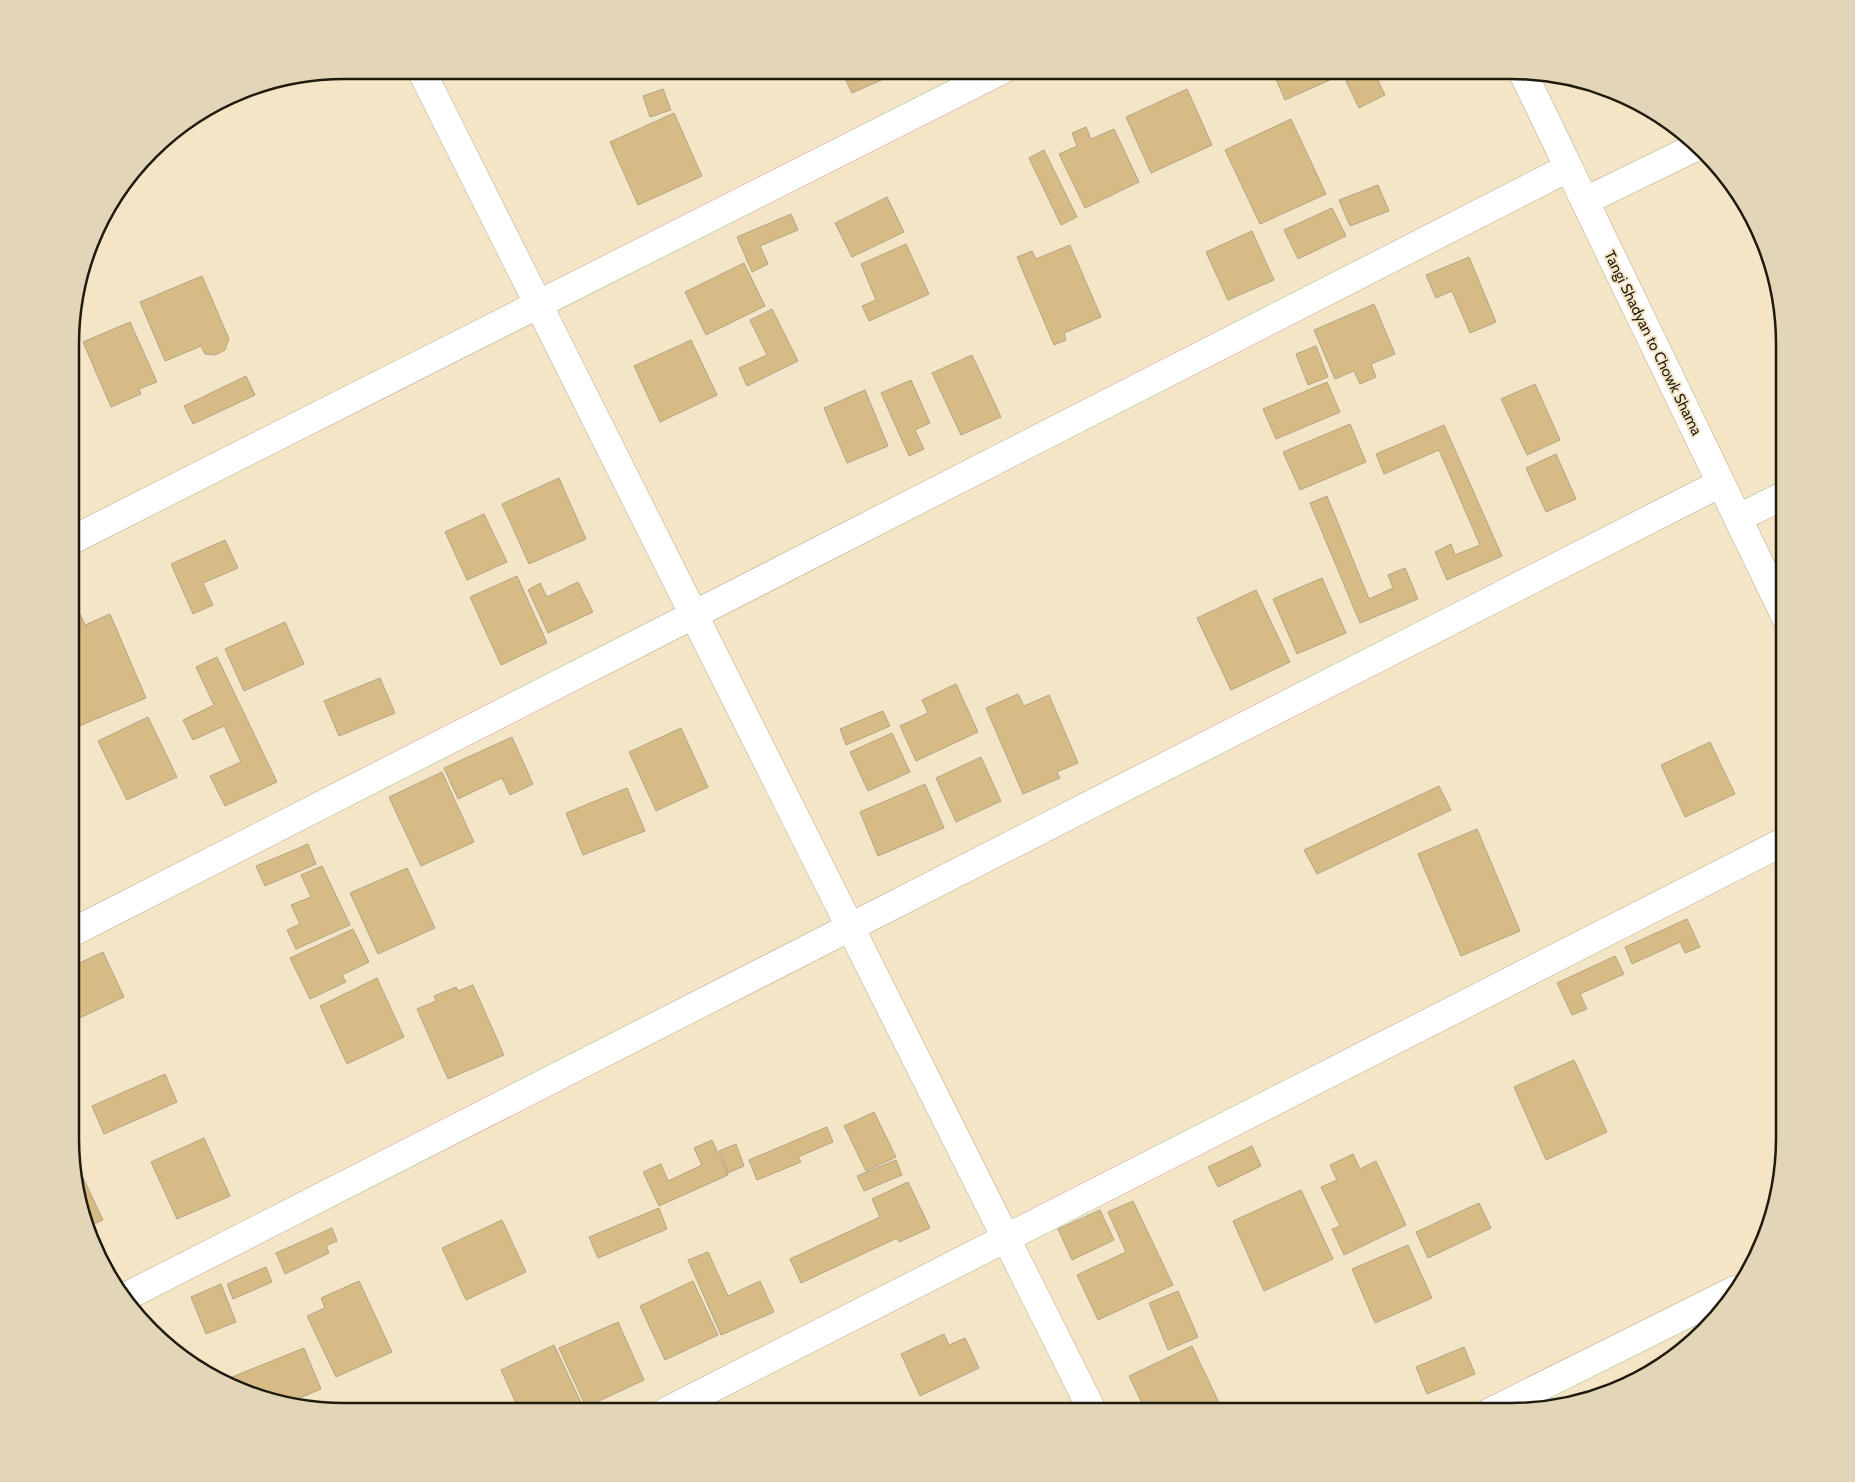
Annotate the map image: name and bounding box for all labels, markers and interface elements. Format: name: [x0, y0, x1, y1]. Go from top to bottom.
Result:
street label: Tangi Shadyan to Chowk Shama: [1600, 248, 1706, 439]

